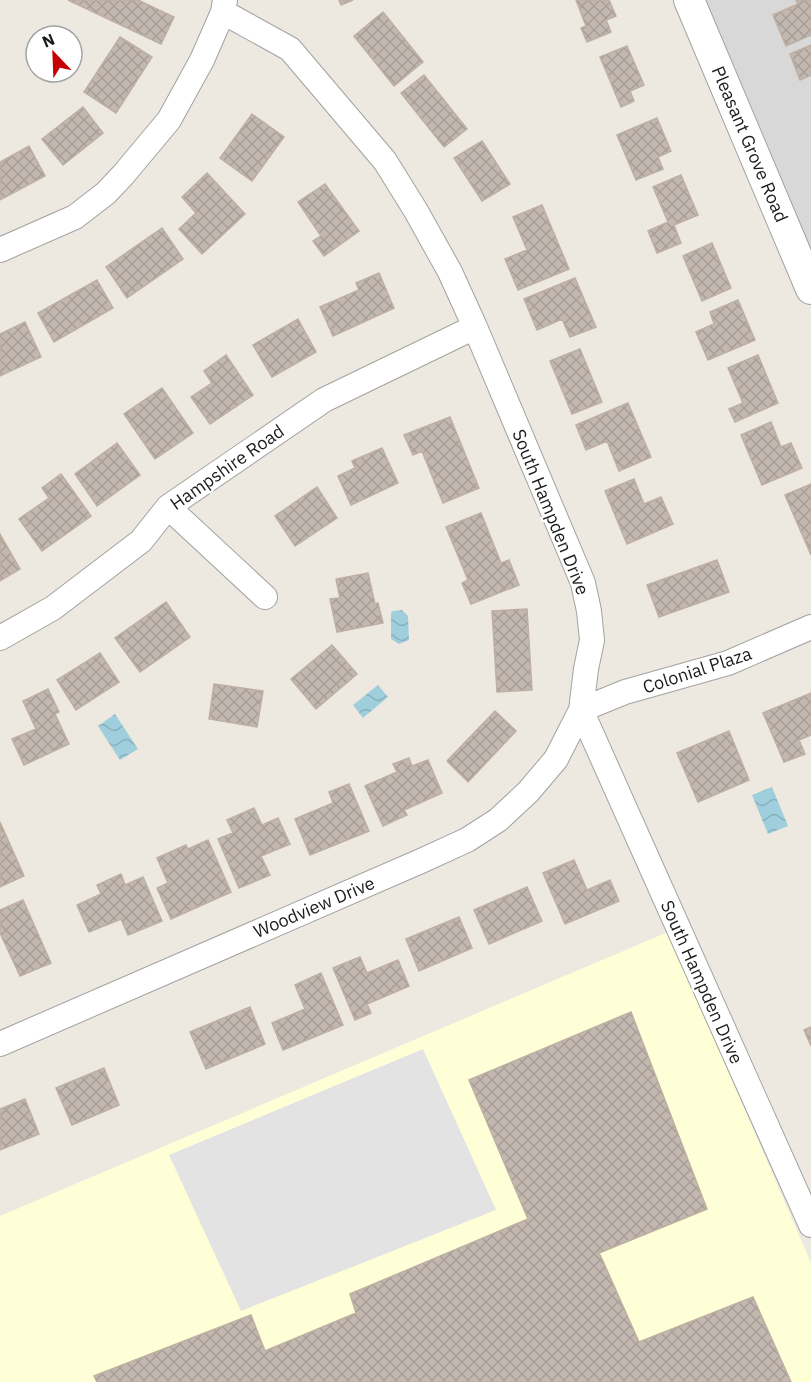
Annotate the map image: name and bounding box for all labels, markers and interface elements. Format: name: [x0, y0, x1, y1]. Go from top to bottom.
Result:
north arrow: [24, 24, 84, 84]
text: N: [39, 29, 57, 52]
street label: Pleasant Grove Road: [707, 62, 793, 226]
street label: Hampshire Road: [166, 419, 288, 515]
street label: South Hampden Drive: [507, 426, 595, 598]
street label: Colonial Plaza: [640, 641, 755, 698]
street label: Woodview Drive: [250, 871, 378, 943]
street label: South Hampden Drive: [656, 897, 748, 1067]

